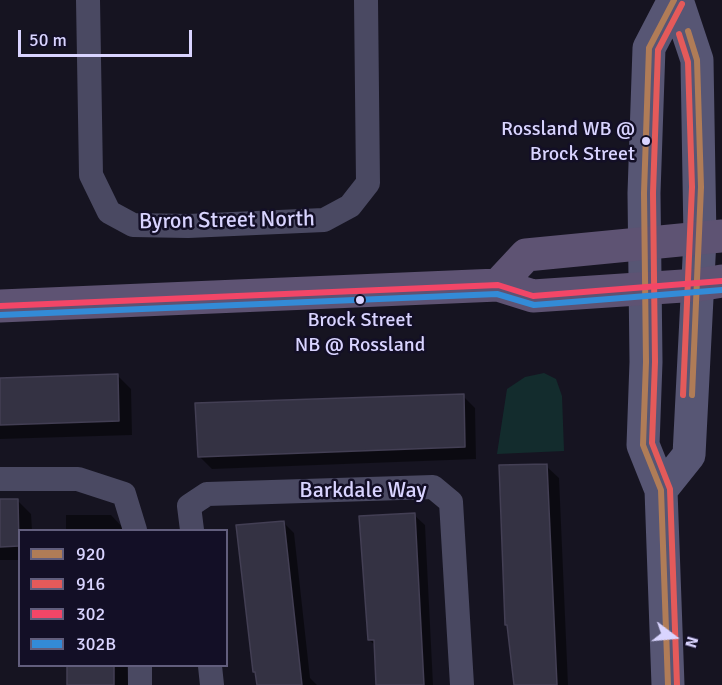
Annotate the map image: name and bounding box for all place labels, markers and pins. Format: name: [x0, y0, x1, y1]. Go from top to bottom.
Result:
place label: Rossland WB @ Brock Street: [501, 118, 635, 165]
marker: Rossland WB @ Brock Street: [640, 135, 652, 147]
marker: Brock Street NB @ Rossland: [354, 294, 366, 306]
place label: Brock Street NB @ Rossland: [295, 309, 425, 356]

